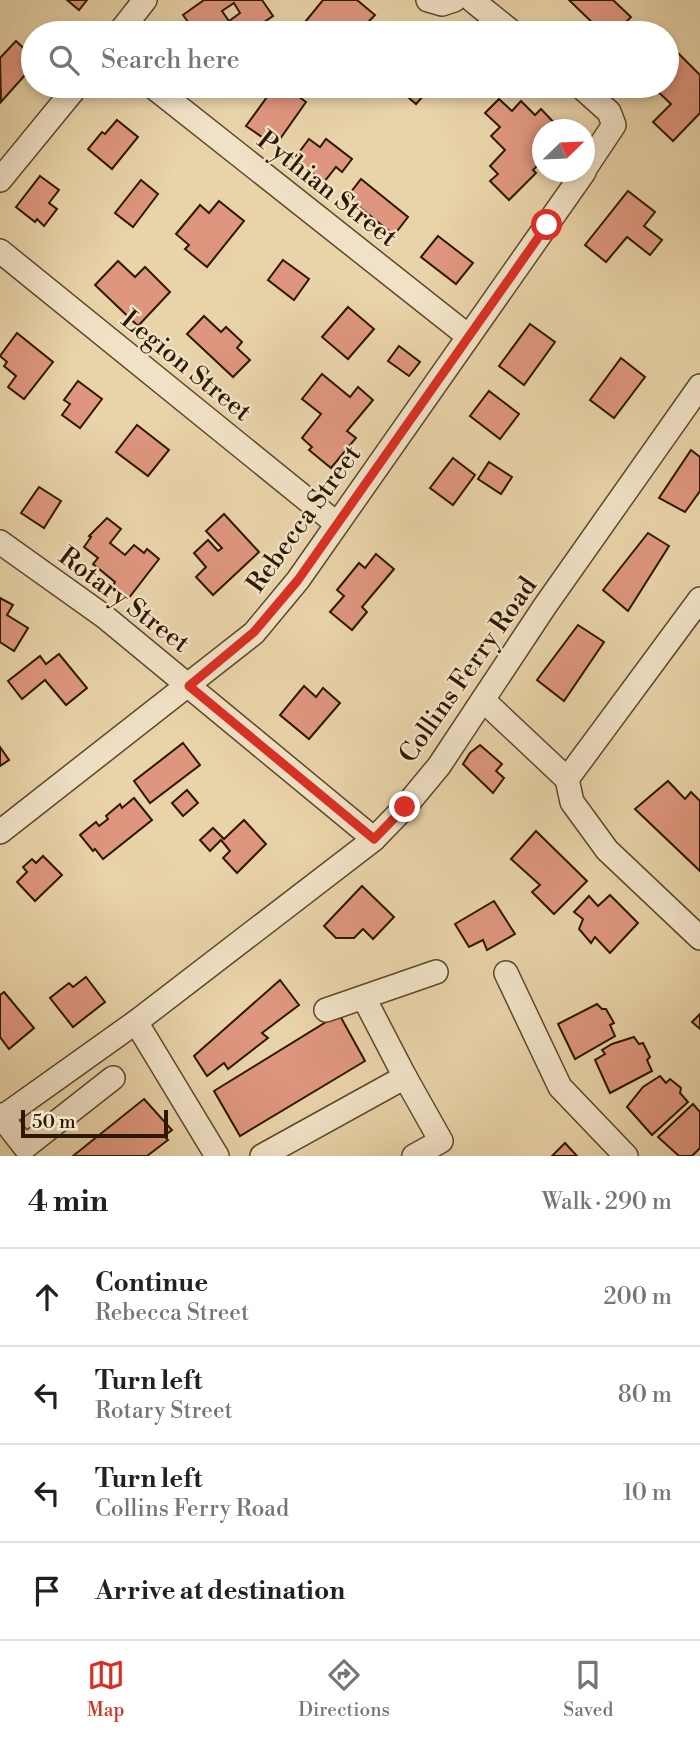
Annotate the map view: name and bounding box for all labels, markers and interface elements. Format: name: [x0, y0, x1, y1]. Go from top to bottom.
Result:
search box: [21, 21, 679, 98]
icon: search: [45, 41, 83, 79]
text: Search here: [101, 44, 240, 76]
north arrow: [532, 119, 595, 182]
street label: Pythian Street: [251, 124, 403, 254]
route start: [531, 209, 562, 240]
street label: Legion Street: [114, 304, 258, 428]
street label: Rebecca Street: [240, 439, 368, 599]
street label: Rotary Street: [52, 540, 196, 660]
street label: Collins Ferry Road: [392, 571, 544, 769]
route end: [389, 791, 420, 822]
scale bar: [21, 1107, 168, 1139]
text: 50 m: [32, 1110, 76, 1134]
text: 4 min: [28, 1183, 108, 1221]
text: Walk · 290 m: [542, 1188, 672, 1216]
text: Continue: [95, 1267, 208, 1299]
icon: ahead: [28, 1278, 66, 1316]
text: 200 m: [604, 1283, 672, 1311]
text: Rebecca Street: [95, 1299, 249, 1327]
text: Turn left: [95, 1365, 203, 1397]
icon: left: [28, 1376, 66, 1414]
text: 80 m: [618, 1381, 672, 1409]
text: Rotary Street: [95, 1397, 233, 1425]
text: Turn left: [95, 1463, 203, 1495]
icon: left: [28, 1474, 66, 1512]
text: 10 m: [623, 1479, 672, 1507]
text: Collins Ferry Road: [95, 1495, 289, 1523]
icon: arrive: [28, 1572, 66, 1610]
text: Arrive at destination: [95, 1575, 345, 1607]
tab: Map: [87, 1656, 125, 1722]
tab: Directions: [298, 1656, 390, 1722]
tab: Saved: [563, 1656, 613, 1722]

